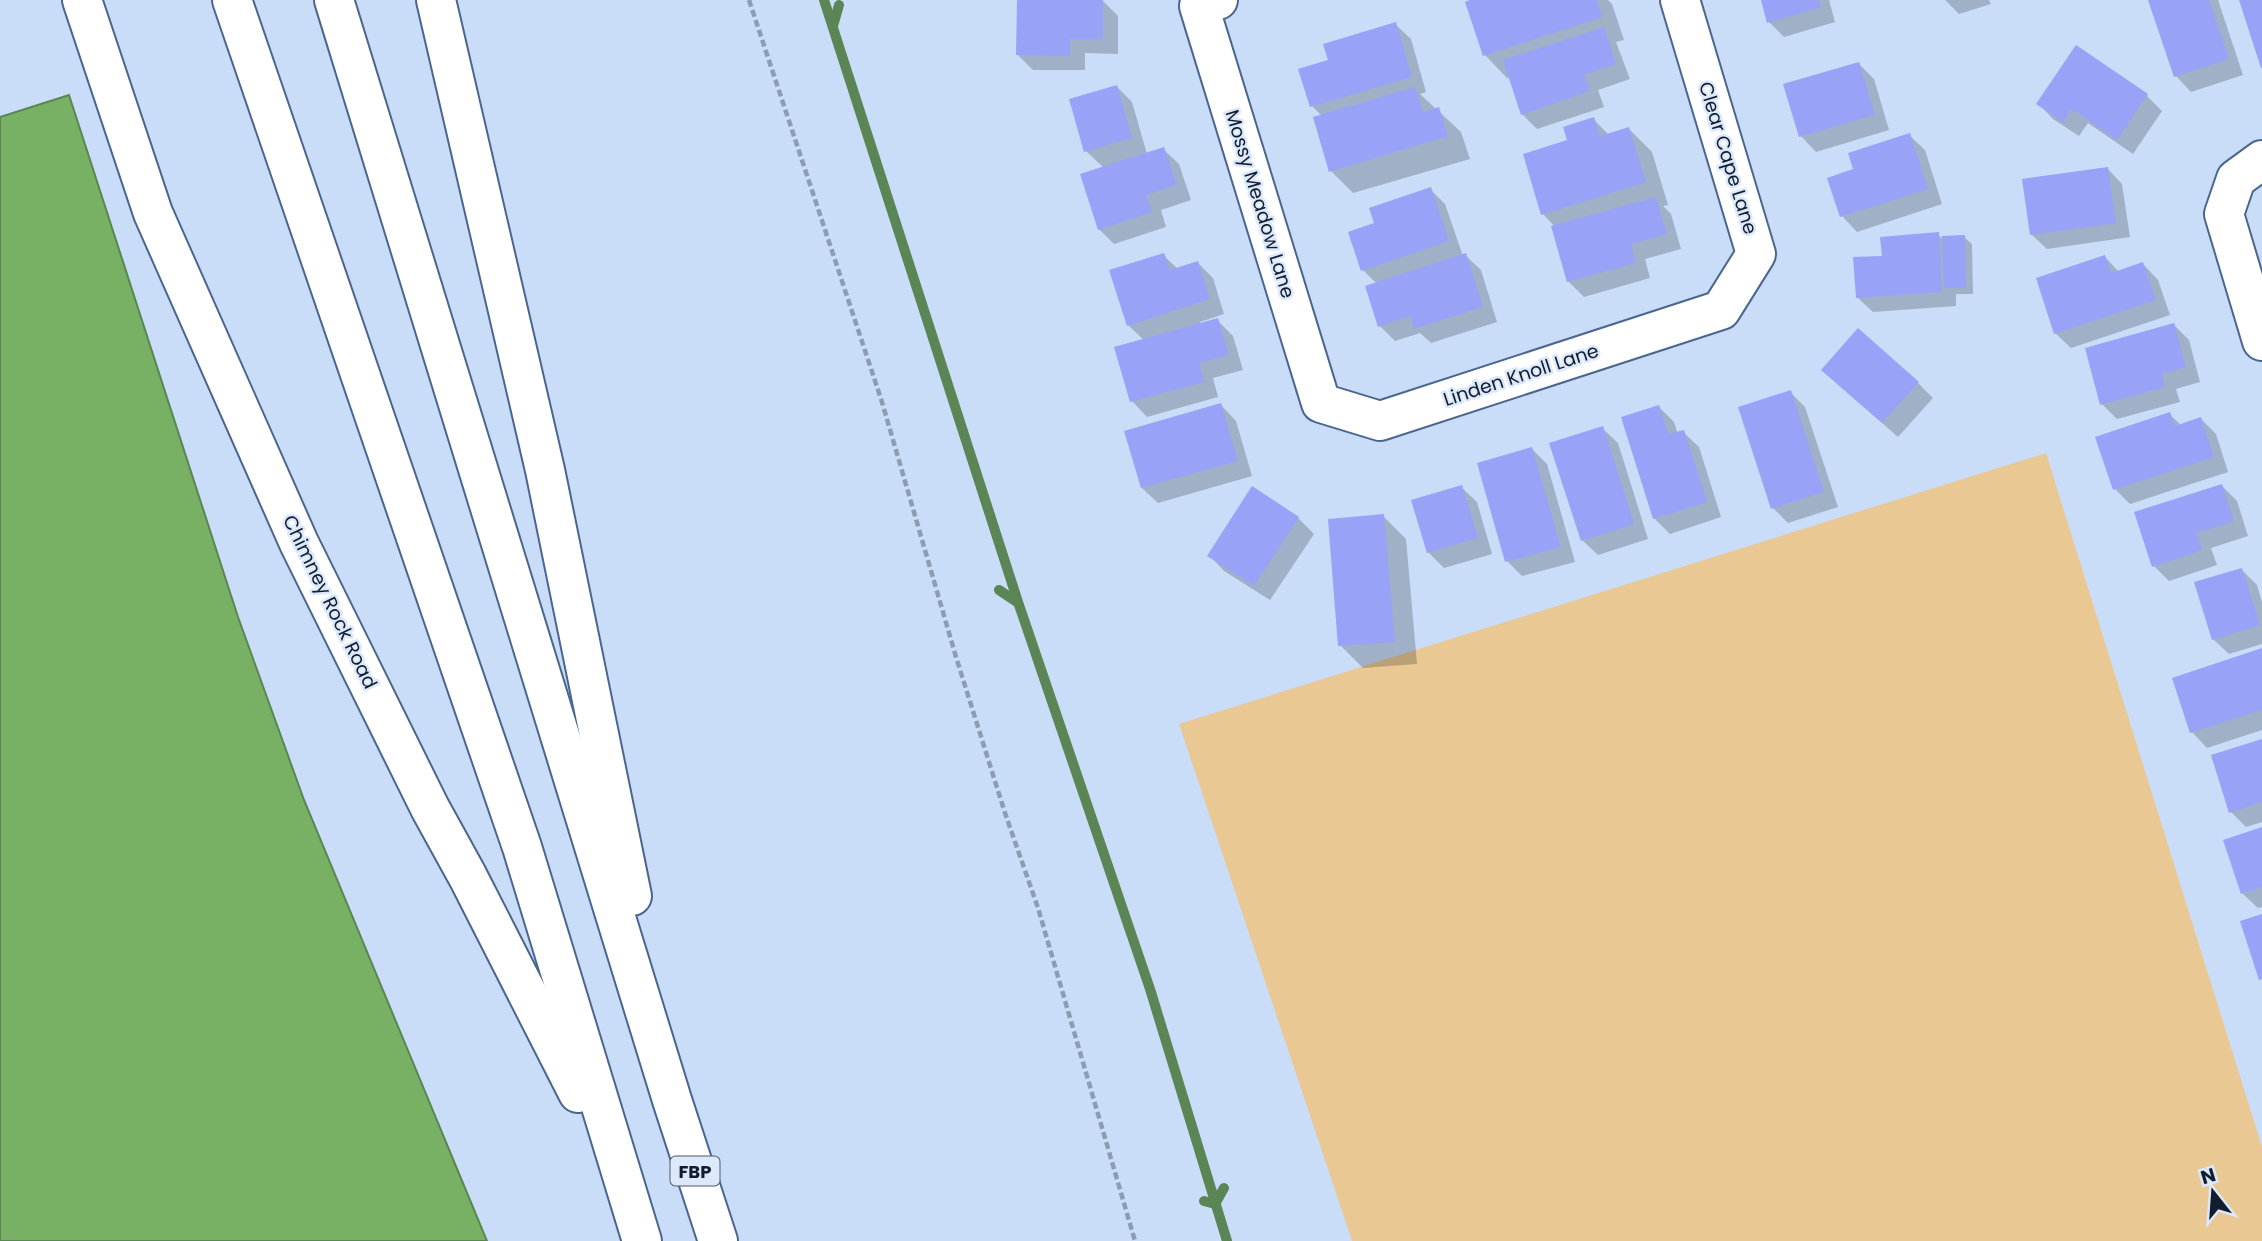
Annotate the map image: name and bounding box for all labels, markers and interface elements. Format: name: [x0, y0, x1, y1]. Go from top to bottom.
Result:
street label: Clear Cape Lane: [1692, 78, 1764, 238]
street label: Mossy Meadow Lane: [1218, 106, 1302, 302]
street label: Linden Knoll Lane: [1440, 337, 1602, 413]
street label: Chimney Rock Road: [276, 511, 384, 693]
road number: FBP: [670, 1156, 720, 1186]
north arrow: [2178, 1157, 2248, 1227]
text: N: [2197, 1161, 2219, 1191]

